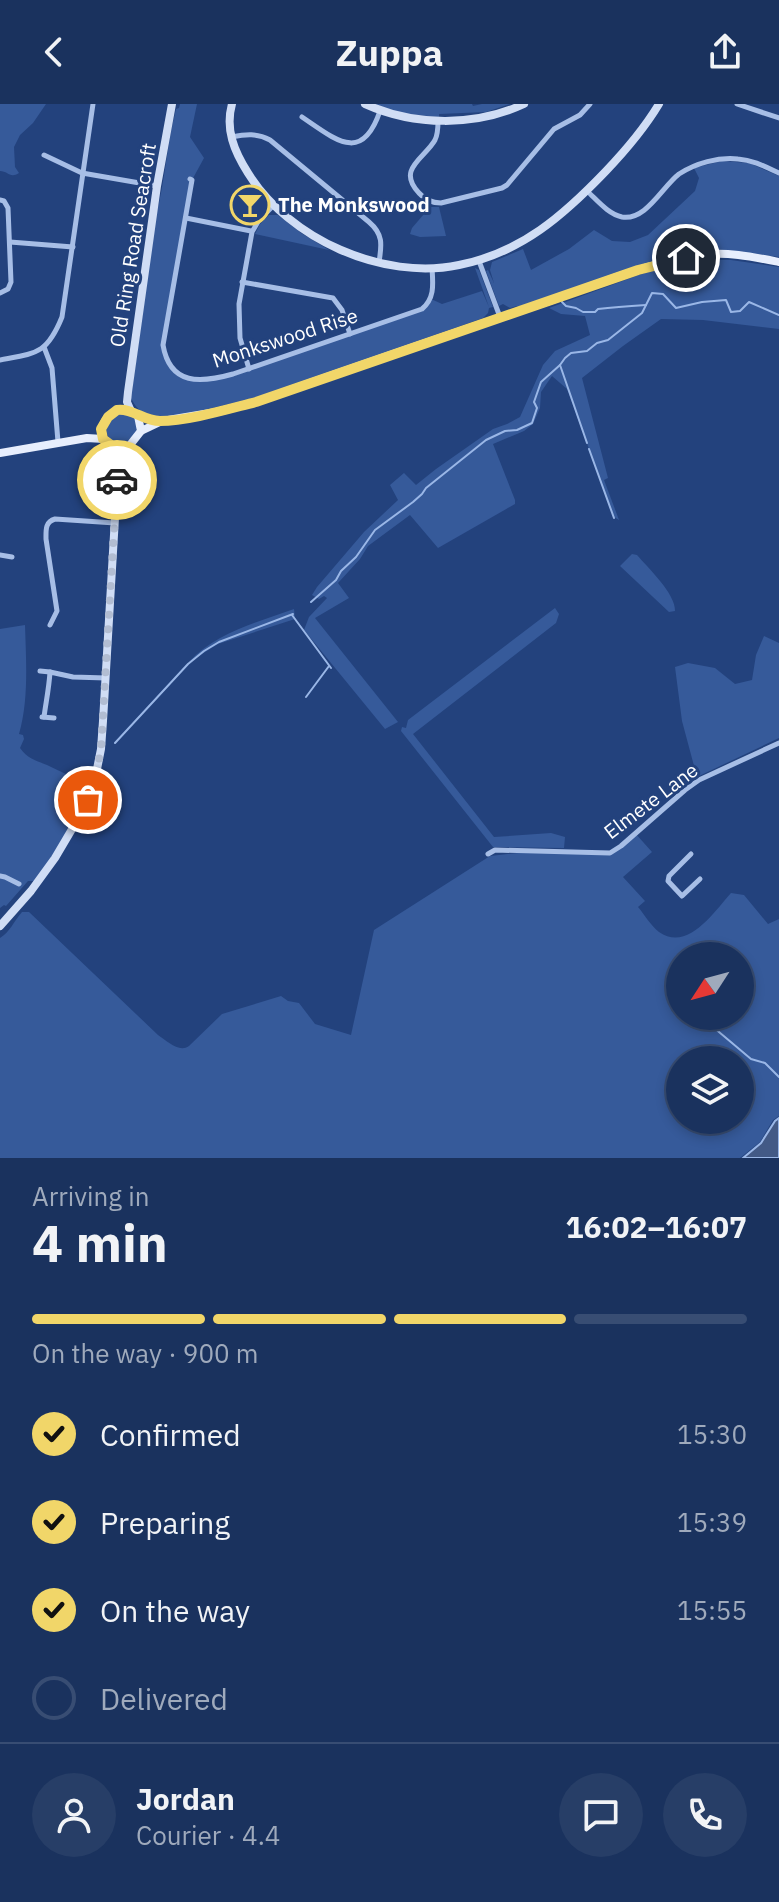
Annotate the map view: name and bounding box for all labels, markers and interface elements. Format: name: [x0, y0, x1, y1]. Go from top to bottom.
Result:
text: Zuppa: [336, 29, 443, 76]
icon: back: [32, 30, 76, 74]
icon: share: [703, 30, 747, 74]
street label: Old Ring Road Seacroft: [103, 141, 162, 349]
bar icon: The Monkswood: [229, 184, 271, 226]
place label: The Monkswood: [278, 191, 430, 218]
pin: [652, 224, 720, 292]
icon: home: [664, 236, 708, 280]
street label: Monkswood Rise: [209, 301, 361, 374]
courier: [77, 440, 157, 520]
icon: car: [95, 458, 139, 502]
street label: Elmete Lane: [598, 756, 703, 845]
pin: [54, 766, 122, 834]
icon: bag: [66, 778, 110, 822]
north arrow: [666, 942, 754, 1030]
map controls: [666, 942, 754, 1134]
button: layers: [666, 1046, 754, 1134]
text: Arriving in: [32, 1179, 149, 1213]
text: 16:02–16:07: [566, 1207, 747, 1246]
text: 4 min: [32, 1209, 168, 1276]
text: On the way · 900 m: [32, 1336, 258, 1370]
icon: check: [32, 1412, 76, 1456]
text: Confirmed: [100, 1415, 241, 1454]
text: 15:30: [677, 1417, 747, 1451]
icon: check: [32, 1500, 76, 1544]
text: Preparing: [100, 1503, 230, 1542]
text: 15:39: [677, 1505, 747, 1539]
icon: check: [32, 1588, 76, 1632]
text: On the way: [100, 1591, 250, 1630]
text: 15:55: [677, 1593, 747, 1627]
text: Delivered: [100, 1679, 228, 1718]
button: person: [32, 1773, 116, 1857]
button: chat: [559, 1773, 643, 1857]
button: phone: [663, 1773, 747, 1857]
text: Jordan: [136, 1779, 235, 1818]
text: Courier · 4.4: [136, 1818, 280, 1852]

